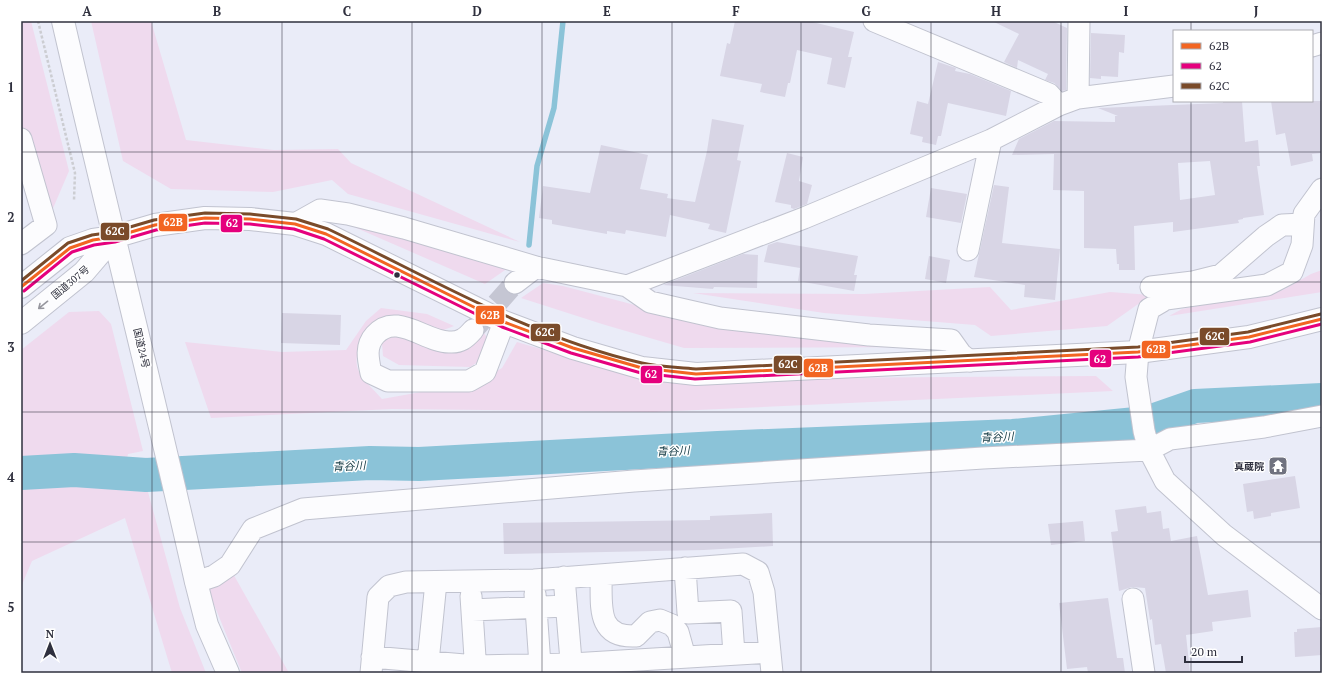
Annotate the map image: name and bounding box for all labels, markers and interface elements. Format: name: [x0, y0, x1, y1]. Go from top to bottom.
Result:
text: A: [82, 2, 92, 20]
text: B: [213, 2, 221, 20]
text: C: [343, 2, 351, 20]
text: D: [472, 2, 482, 20]
text: E: [603, 2, 611, 20]
text: F: [732, 2, 740, 20]
text: G: [861, 2, 871, 20]
text: H: [991, 2, 1001, 20]
text: I: [1124, 2, 1129, 20]
text: J: [1254, 2, 1259, 20]
legend: [1173, 30, 1313, 102]
text: 62B: [1209, 38, 1229, 53]
text: 62: [1209, 58, 1222, 73]
text: 1: [7, 78, 15, 96]
text: 62C: [1209, 78, 1230, 93]
text: 2: [7, 208, 15, 226]
line badge: 62B: [158, 213, 188, 232]
line badge: 62: [220, 214, 243, 233]
text: 62B: [163, 215, 183, 229]
text: 62: [226, 216, 238, 230]
line badge: 62C: [100, 222, 130, 241]
text: 62C: [105, 224, 125, 238]
street label: 国道307号: [49, 263, 92, 302]
unlabelled marker: [392, 270, 402, 280]
one-way arrow: [37, 301, 48, 310]
line badge: 62B: [475, 305, 505, 325]
text: 62B: [480, 308, 500, 322]
line badge: 62C: [530, 323, 561, 342]
text: 62C: [535, 325, 555, 339]
street label: 国道24号: [131, 327, 152, 369]
line badge: 62C: [1199, 327, 1230, 346]
text: 62C: [1205, 329, 1225, 343]
text: 3: [7, 338, 15, 356]
line badge: 62B: [1141, 340, 1171, 359]
text: 62B: [1146, 342, 1166, 356]
line badge: 62: [1089, 349, 1112, 368]
text: 62: [1094, 352, 1106, 366]
line badge: 62C: [773, 355, 803, 374]
text: 62C: [778, 357, 798, 371]
line badge: 62B: [803, 358, 834, 378]
text: 62B: [808, 361, 828, 375]
line badge: 62: [640, 365, 663, 384]
text: 62: [645, 367, 657, 381]
water label: 青谷川: [980, 429, 1015, 445]
water label: 青谷川: [656, 443, 691, 459]
temple icon: 真蔵院: [1267, 455, 1289, 477]
water label: 青谷川: [332, 458, 367, 474]
place label: 真蔵院: [1234, 460, 1264, 473]
text: 4: [7, 468, 15, 486]
text: 5: [7, 598, 15, 616]
north arrow: [30, 624, 70, 664]
text: N: [46, 627, 55, 641]
scale bar: [1185, 638, 1242, 664]
text: 20 m: [1191, 644, 1218, 659]

